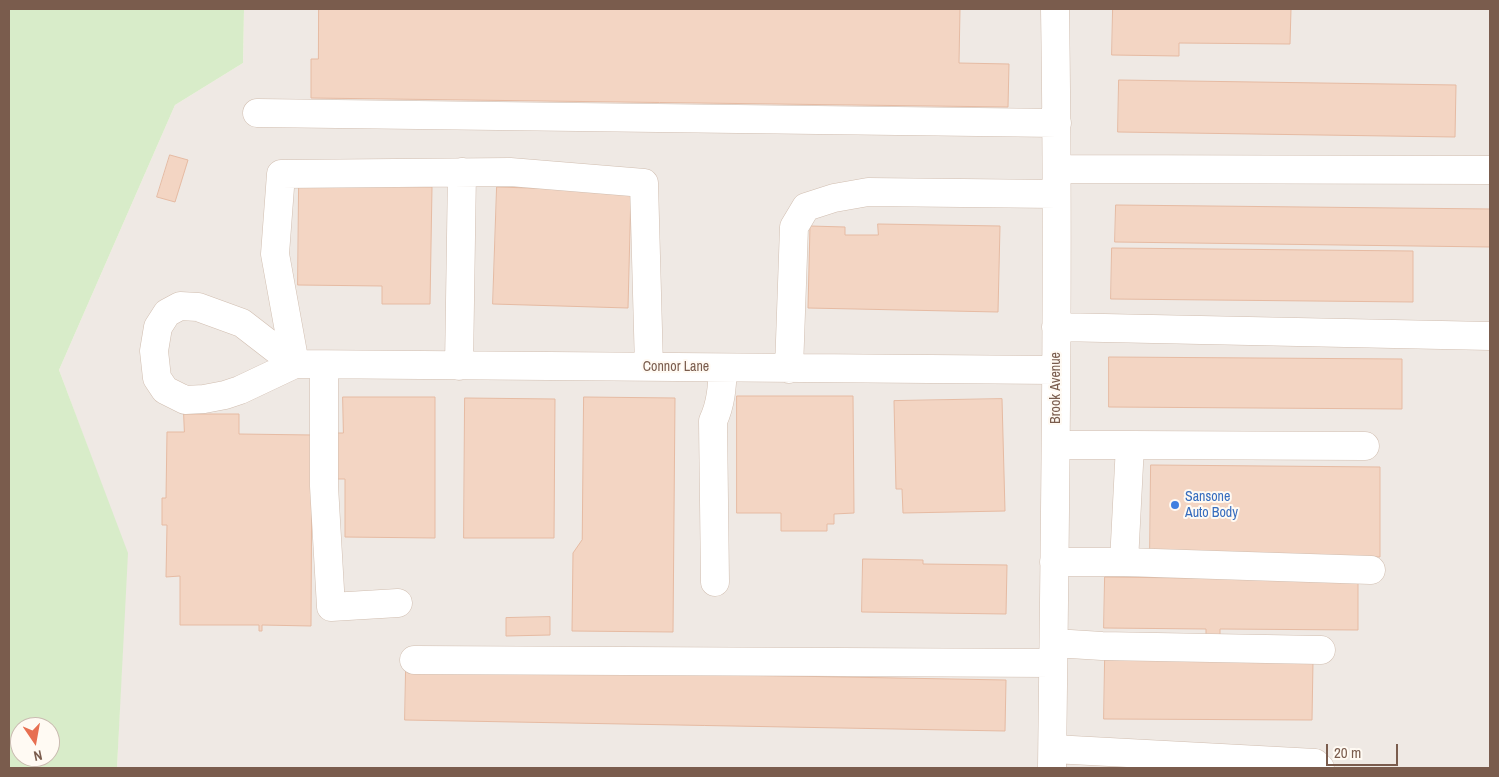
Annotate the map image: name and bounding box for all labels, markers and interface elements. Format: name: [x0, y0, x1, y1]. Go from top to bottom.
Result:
street label: Brook Avenue: [1048, 352, 1064, 424]
street label: Connor Lane: [643, 359, 709, 375]
place label: Sansone Auto Body: [1185, 489, 1238, 522]
marker: Sansone Auto Body: [1169, 499, 1181, 511]
north arrow: [10, 717, 60, 767]
scale bar: [1329, 734, 1402, 766]
text: 20 m: [1334, 742, 1361, 763]
text: N: [32, 746, 44, 765]

